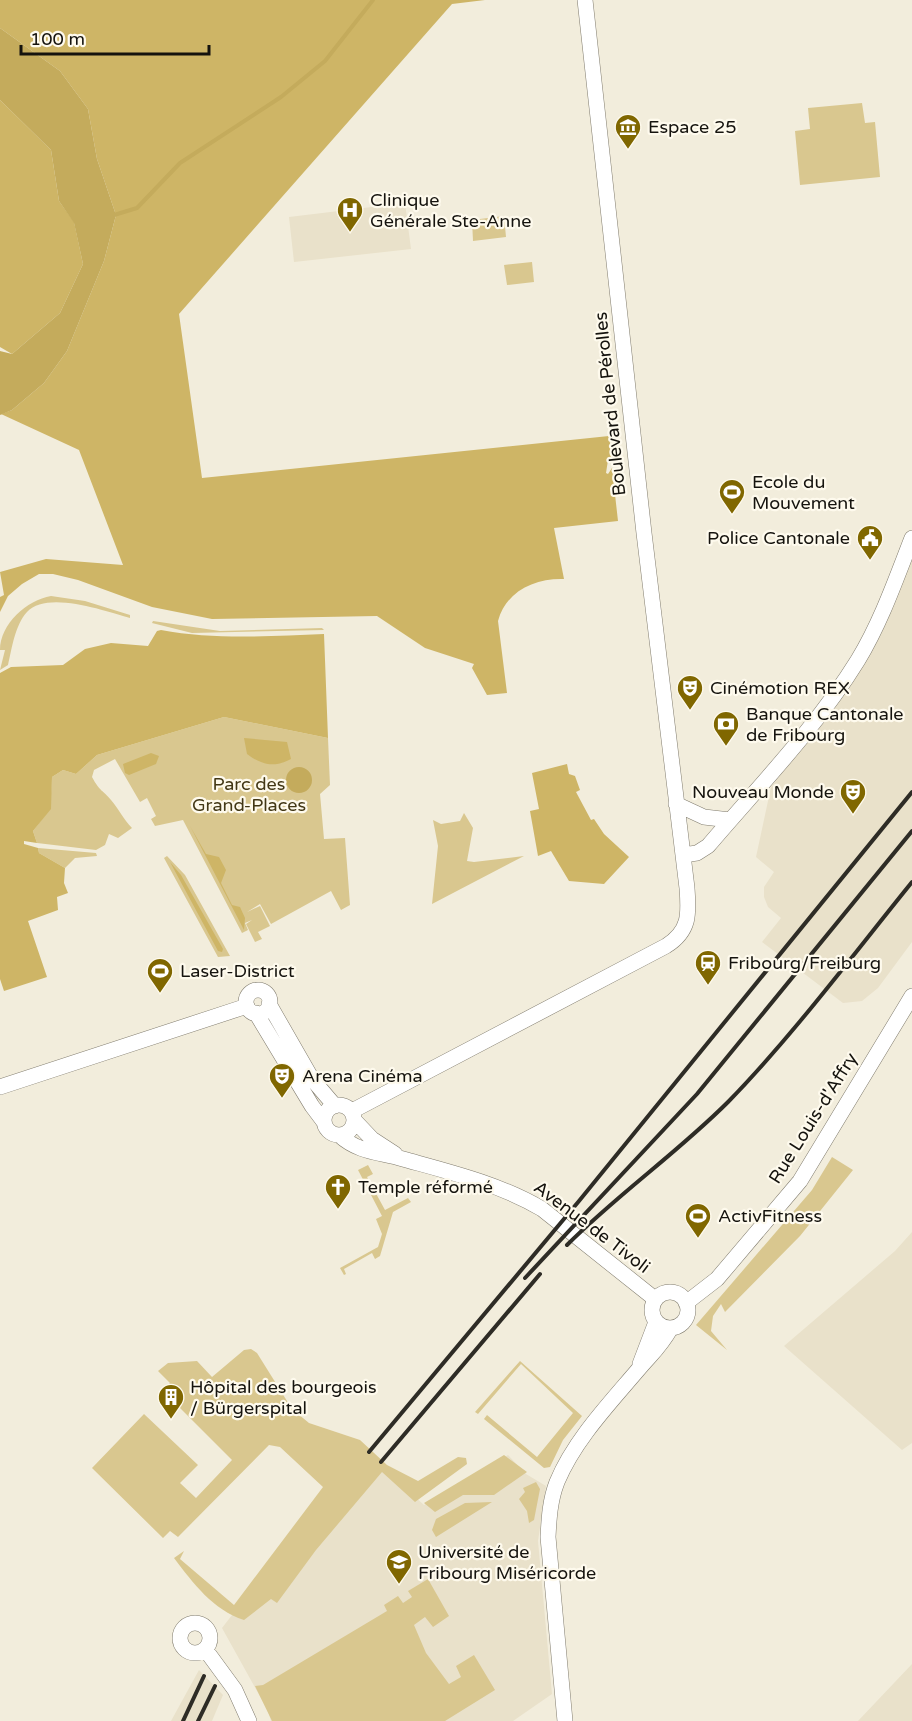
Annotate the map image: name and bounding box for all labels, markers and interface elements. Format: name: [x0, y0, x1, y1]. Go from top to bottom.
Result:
scale bar: [21, 18, 208, 56]
text: 100 m: [30, 28, 85, 50]
museum icon: Espace 25: [613, 112, 643, 150]
place label: Espace 25: [648, 116, 737, 138]
place label: Clinique Générale Ste-Anne: [370, 189, 531, 232]
hospital icon: Clinique Générale Ste-Anne: [335, 195, 365, 233]
street label: Boulevard de Pérolles: [589, 311, 631, 497]
place label: Ecole du Mouvement: [752, 471, 855, 514]
sports icon: Ecole du Mouvement: [717, 477, 747, 515]
public building icon: Police Cantonale: [855, 523, 885, 561]
place label: Police Cantonale: [707, 527, 850, 549]
theatre icon: Cinémotion REX: [675, 673, 705, 711]
place label: Cinémotion REX: [710, 677, 850, 699]
place label: Banque Cantonale de Fribourg: [746, 703, 904, 746]
bank icon: Banque Cantonale de Fribourg: [711, 709, 741, 747]
park label: Parc des Grand-Places: [192, 773, 306, 816]
theatre icon: Nouveau Monde: [838, 777, 868, 815]
place label: Nouveau Monde: [692, 781, 834, 803]
station icon: Fribourg/Freiburg: [693, 948, 723, 986]
place label: Fribourg/Freiburg: [728, 952, 881, 974]
sports icon: Laser-District: [145, 956, 175, 994]
place label: Laser-District: [180, 960, 295, 982]
street label: Rue Louis-d'Affry: [764, 1048, 862, 1188]
theatre icon: Arena Cinéma: [267, 1061, 297, 1099]
place label: Arena Cinéma: [302, 1065, 423, 1087]
church icon: Temple réformé: [323, 1172, 353, 1210]
place label: Temple réformé: [358, 1176, 493, 1198]
street label: Avenue de Tivoli: [530, 1176, 654, 1278]
sports icon: ActivFitness: [683, 1201, 713, 1239]
place label: ActivFitness: [718, 1205, 822, 1227]
place label: Hôpital des bourgeois / Bürgerspital: [190, 1376, 377, 1419]
building icon: Hôpital des bourgeois / Bürgerspital: [156, 1382, 186, 1420]
place label: Université de Fribourg Miséricorde: [418, 1541, 596, 1584]
school or university icon: Université de Fribourg Miséricorde: [384, 1547, 414, 1585]

